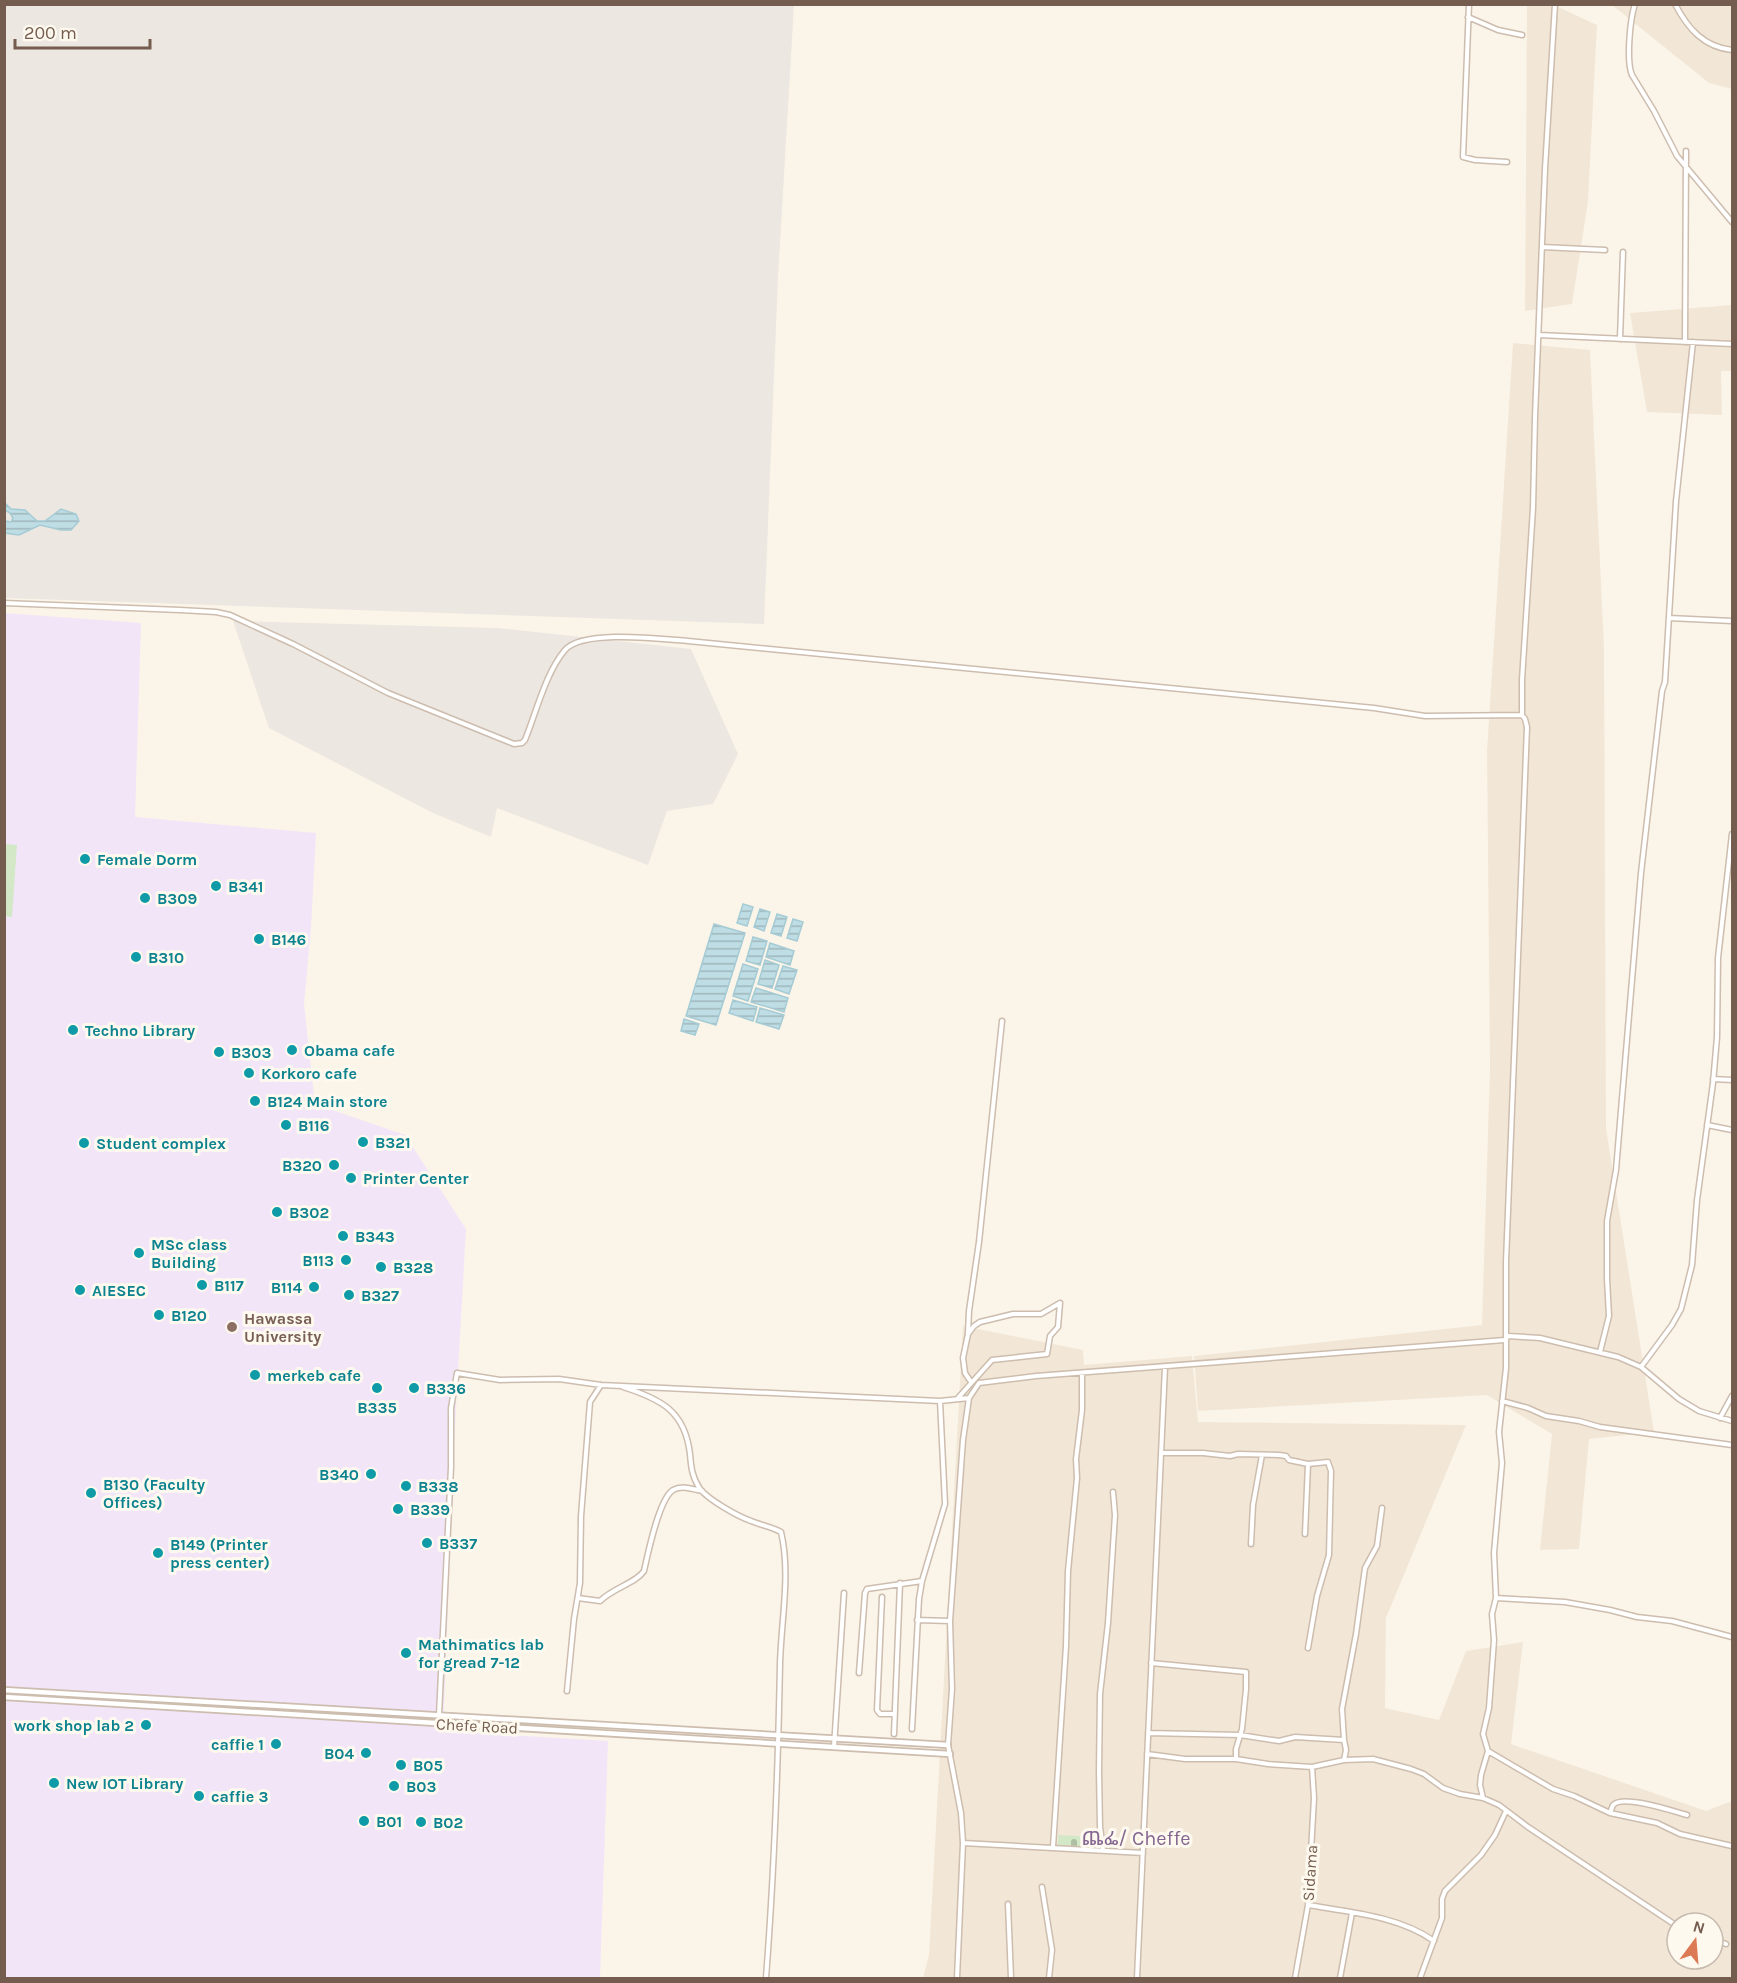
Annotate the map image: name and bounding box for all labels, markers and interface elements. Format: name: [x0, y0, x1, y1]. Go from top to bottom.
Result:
scale bar: [15, 12, 150, 50]
text: 200 m: [24, 22, 77, 44]
place label: Female Dorm: [97, 850, 197, 869]
marker: Female Dorm: [78, 852, 92, 866]
place label: B341: [228, 877, 264, 896]
marker: B341: [209, 879, 223, 893]
place label: B309: [157, 889, 197, 908]
marker: B309: [138, 891, 152, 905]
place label: B146: [271, 930, 306, 949]
marker: B146: [252, 932, 266, 946]
place label: B310: [148, 948, 184, 967]
marker: B310: [129, 950, 143, 964]
place label: Techno Library: [85, 1021, 195, 1040]
marker: Techno Library: [66, 1023, 80, 1037]
place label: Obama cafe: [304, 1041, 395, 1060]
place label: B303: [231, 1043, 271, 1062]
marker: Obama cafe: [285, 1043, 299, 1057]
marker: B303: [212, 1045, 226, 1059]
place label: Korkoro cafe: [261, 1064, 357, 1083]
marker: Korkoro cafe: [242, 1066, 256, 1080]
place label: B124 Main store: [267, 1092, 388, 1111]
marker: B124 Main store: [248, 1094, 262, 1108]
place label: B116: [298, 1116, 330, 1135]
marker: B116: [279, 1118, 293, 1132]
place label: B321: [375, 1133, 411, 1152]
place label: Student complex: [96, 1134, 226, 1153]
marker: B321: [356, 1135, 370, 1149]
marker: Student complex: [77, 1136, 91, 1150]
place label: B320: [282, 1156, 322, 1175]
marker: B320: [327, 1158, 341, 1172]
place label: Printer Center: [363, 1169, 469, 1188]
marker: Printer Center: [344, 1171, 358, 1185]
place label: B302: [289, 1203, 329, 1222]
marker: B302: [270, 1205, 284, 1219]
place label: B343: [355, 1227, 395, 1246]
marker: B343: [336, 1229, 350, 1243]
place label: MSc class Building: [151, 1235, 227, 1272]
marker: MSc class Building: [132, 1246, 146, 1260]
place label: B113: [302, 1251, 334, 1270]
marker: B113: [339, 1253, 353, 1267]
place label: B328: [393, 1258, 433, 1277]
marker: B328: [374, 1260, 388, 1274]
place label: B117: [214, 1276, 244, 1295]
marker: B117: [195, 1278, 209, 1292]
place label: B114: [271, 1278, 302, 1297]
marker: B114: [307, 1280, 321, 1294]
place label: AIESEC: [92, 1281, 146, 1300]
marker: AIESEC: [73, 1283, 87, 1297]
place label: B327: [361, 1286, 399, 1305]
marker: B327: [342, 1288, 356, 1302]
place label: B120: [171, 1306, 207, 1325]
marker: B120: [152, 1308, 166, 1322]
place label: Hawassa University: [244, 1309, 321, 1346]
marker: Hawassa University: [225, 1320, 239, 1334]
place label: merkeb cafe: [267, 1366, 361, 1385]
marker: merkeb cafe: [248, 1368, 262, 1382]
place label: B336: [426, 1379, 466, 1398]
marker: B335: [370, 1381, 384, 1395]
marker: B336: [407, 1381, 421, 1395]
place label: B335: [357, 1398, 397, 1417]
place label: B340: [319, 1465, 359, 1484]
marker: B340: [364, 1467, 378, 1481]
place label: B130 (Faculty Offices): [103, 1475, 205, 1512]
place label: B338: [418, 1477, 459, 1496]
marker: B338: [399, 1479, 413, 1493]
marker: B130 (Faculty Offices): [84, 1486, 98, 1500]
place label: B339: [410, 1500, 450, 1519]
marker: B339: [391, 1502, 405, 1516]
place label: B337: [439, 1534, 477, 1553]
place label: B149 (Printer press center): [170, 1535, 270, 1572]
marker: B337: [420, 1536, 434, 1550]
marker: B149 (Printer press center): [151, 1546, 165, 1560]
place label: Mathimatics lab for gread 7-12: [418, 1635, 544, 1672]
marker: Mathimatics lab for gread 7-12: [399, 1646, 413, 1660]
street label: Chefe Road: [436, 1714, 518, 1738]
place label: work shop lab 2: [14, 1716, 134, 1735]
marker: work shop lab 2: [139, 1718, 153, 1732]
place label: caffie 1: [211, 1735, 264, 1754]
marker: caffie 1: [269, 1737, 283, 1751]
place label: B04: [324, 1744, 354, 1763]
marker: B04: [359, 1746, 373, 1760]
place label: B05: [413, 1756, 443, 1775]
marker: B05: [394, 1758, 408, 1772]
place label: New IOT Library: [66, 1774, 183, 1793]
marker: New IOT Library: [47, 1776, 61, 1790]
place label: B03: [406, 1777, 436, 1796]
marker: B03: [387, 1779, 401, 1793]
place label: caffie 3: [211, 1787, 268, 1806]
marker: caffie 3: [192, 1789, 206, 1803]
place label: B01: [376, 1812, 402, 1831]
place label: B02: [433, 1813, 463, 1832]
marker: B01: [357, 1814, 371, 1828]
marker: B02: [414, 1815, 428, 1829]
district label: ጨፌ/ Cheffe: [1081, 1827, 1191, 1850]
street label: Sidama: [1299, 1844, 1321, 1902]
north arrow: [1665, 1911, 1725, 1971]
text: N: [1691, 1916, 1707, 1938]

